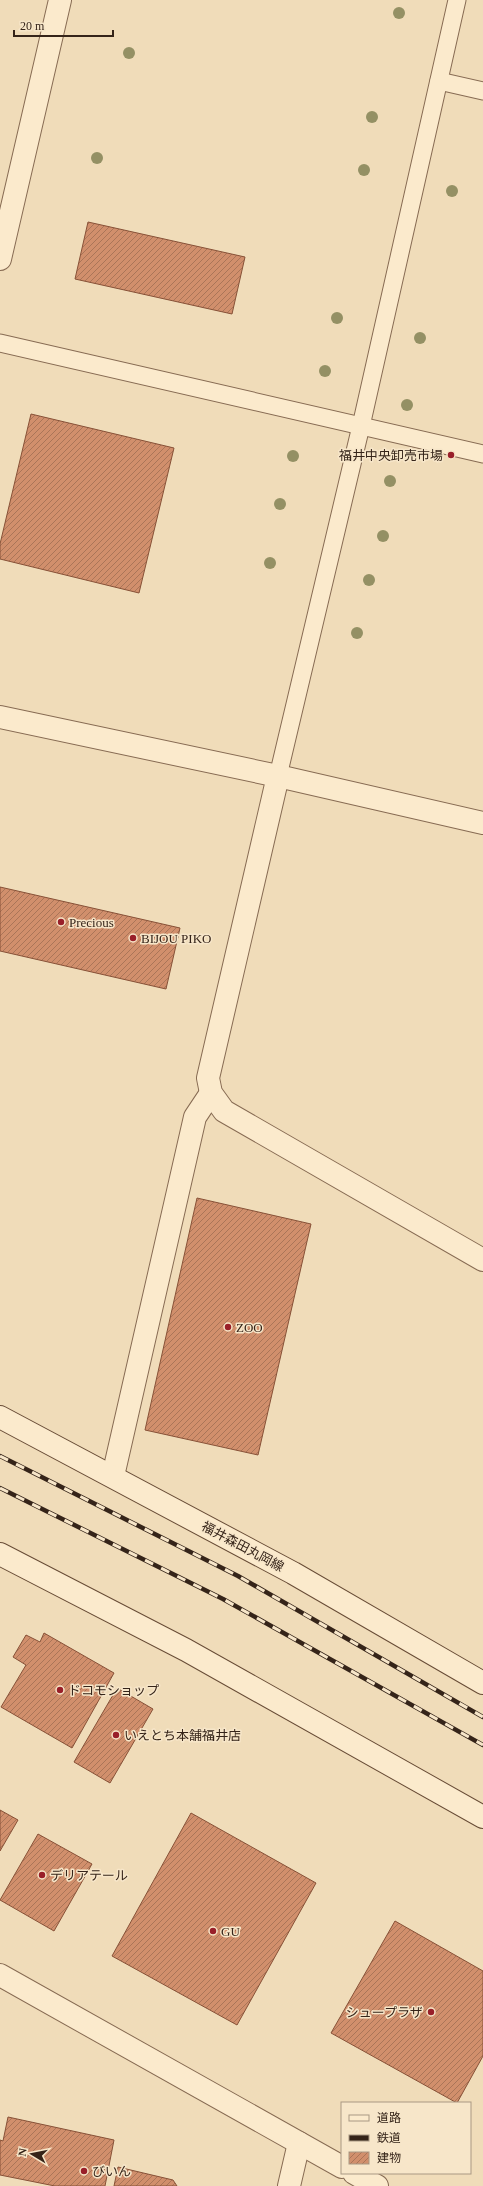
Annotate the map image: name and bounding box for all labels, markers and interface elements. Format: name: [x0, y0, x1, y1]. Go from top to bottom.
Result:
scale bar: [14, 12, 113, 38]
text: 20 m: [20, 19, 45, 33]
place label: 福井中央卸売市場: [339, 448, 443, 463]
marker: 福井中央卸売市場: [446, 450, 456, 460]
place label: Precious: [69, 915, 114, 930]
marker: Precious: [56, 917, 66, 927]
place label: BIJOU PIKO: [141, 931, 211, 946]
marker: BIJOU PIKO: [128, 933, 138, 943]
place label: ZOO: [236, 1320, 263, 1335]
marker: ZOO: [223, 1322, 233, 1332]
street label: 福井森田丸岡線: [199, 1518, 286, 1574]
place label: ドコモショップ: [68, 1683, 159, 1698]
marker: ドコモショップ: [55, 1685, 65, 1695]
place label: いえとち本舗福井店: [124, 1728, 241, 1743]
marker: いえとち本舗福井店: [111, 1730, 121, 1740]
place label: デリアテール: [50, 1868, 128, 1883]
marker: デリアテール: [37, 1870, 47, 1880]
place label: GU: [221, 1924, 240, 1939]
marker: GU: [208, 1926, 218, 1936]
place label: シュープラザ: [346, 2005, 423, 2020]
marker: シュープラザ: [426, 2007, 436, 2017]
legend: [341, 2102, 471, 2174]
text: 道路: [377, 2111, 401, 2125]
text: 鉄道: [377, 2131, 401, 2145]
north arrow: [12, 2134, 52, 2174]
text: N: [16, 2147, 29, 2157]
text: 建物: [377, 2151, 401, 2165]
place label: びいん: [92, 2164, 131, 2179]
marker: びいん: [79, 2166, 89, 2176]

